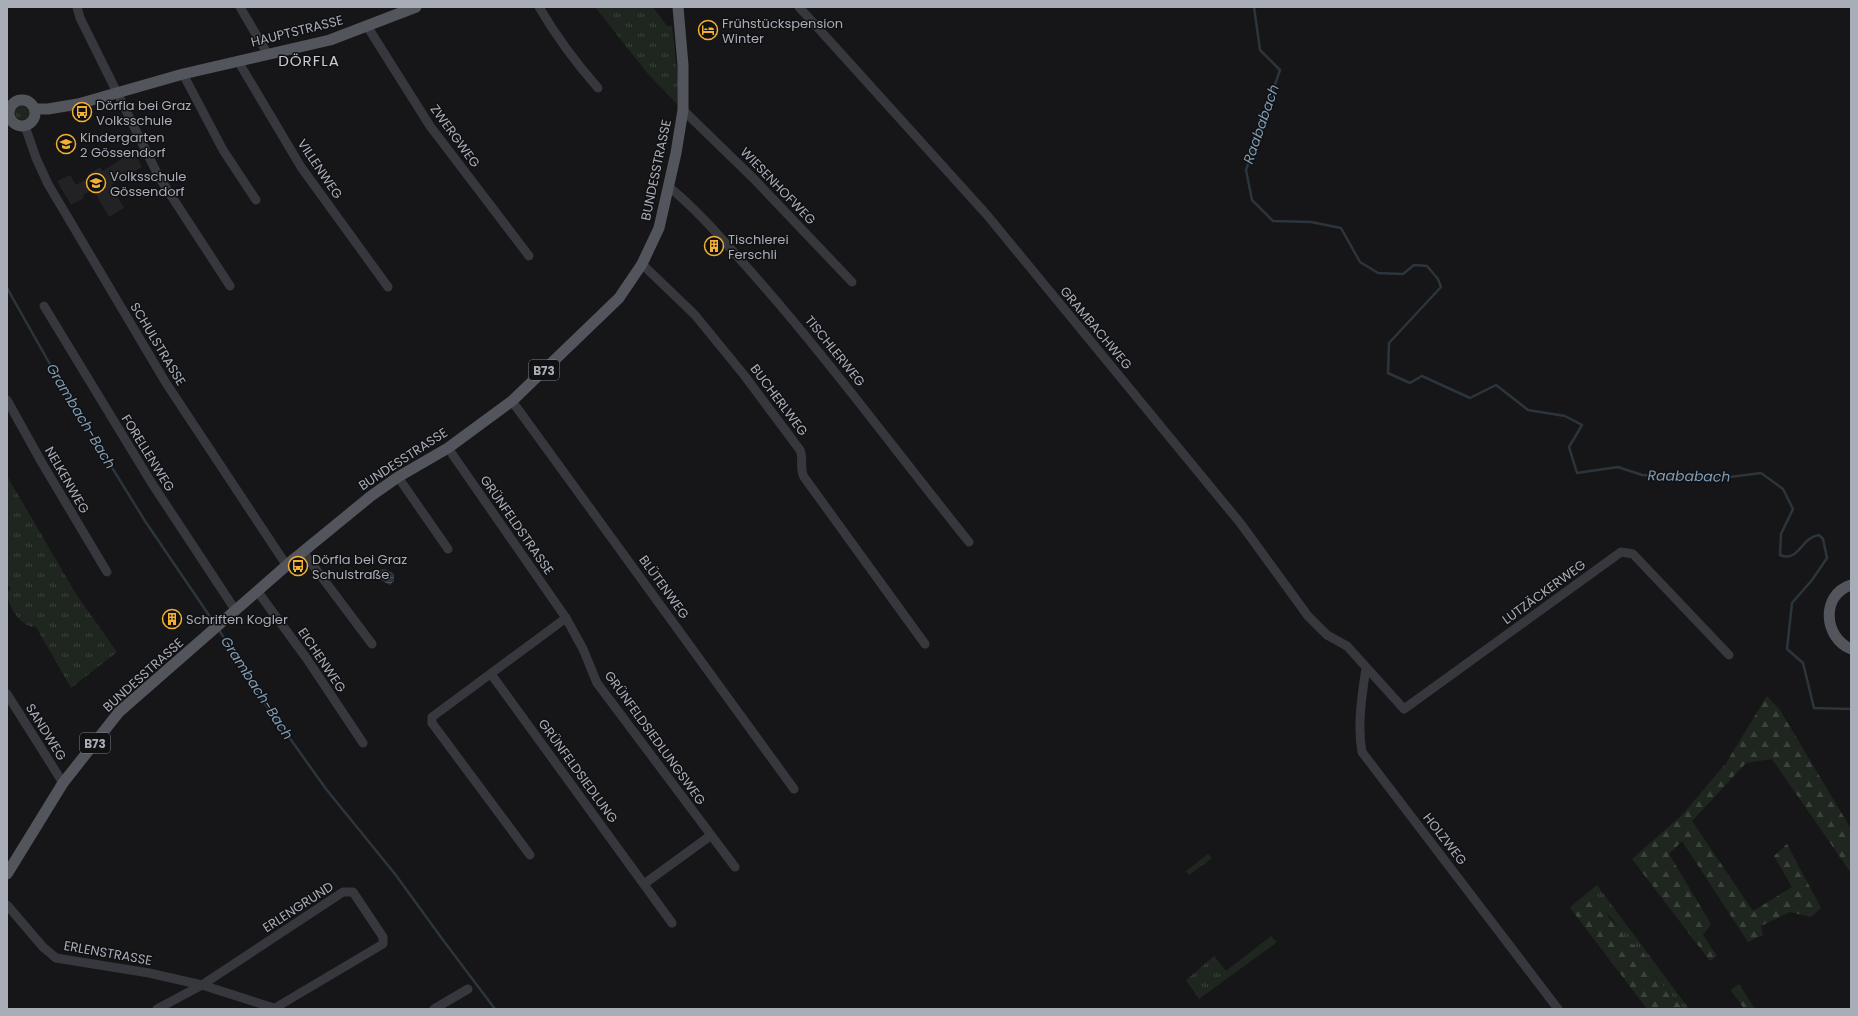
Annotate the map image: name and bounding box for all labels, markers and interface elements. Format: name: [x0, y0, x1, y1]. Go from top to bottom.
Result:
street label: HAUPTSTRASSE: [249, 10, 345, 52]
place label: Frühstückspension Winter: [722, 14, 843, 48]
hotel icon: Frühstückspension Winter: [697, 19, 719, 41]
district label: DÖRFLA: [278, 50, 340, 71]
water label: Raababach: [1238, 82, 1284, 166]
place label: Dörfla bei Graz Volksschule: [96, 96, 191, 130]
bus stop icon: Dörfla bei Graz Volksschule: [71, 101, 93, 123]
street label: ZWERGWEG: [426, 101, 484, 171]
street label: BUNDESSTRASSE: [636, 118, 676, 222]
place label: Kindergarten 2 Gössendorf: [80, 128, 166, 162]
school or university icon: Kindergarten 2 Gössendorf: [55, 133, 77, 155]
street label: VILLENWEG: [293, 135, 347, 203]
street label: WIESENHOFWEG: [736, 143, 820, 229]
place label: Volksschule Gössendorf: [110, 167, 186, 201]
school or university icon: Volksschule Gössendorf: [85, 172, 107, 194]
place label: Tischlerei Ferschli: [728, 230, 789, 264]
building icon: Tischlerei Ferschli: [703, 235, 725, 257]
street label: GRAMBACHWEG: [1056, 282, 1136, 374]
street label: SCHULSTRASSE: [126, 299, 190, 389]
street label: TISCHLERWEG: [800, 311, 870, 391]
water label: Grambach-Bach: [42, 360, 120, 472]
road number: B73: [529, 360, 559, 380]
street label: BUCHERLWEG: [746, 360, 812, 440]
street label: FORELLENWEG: [117, 411, 179, 495]
street label: BUNDESSTRASSE: [355, 423, 451, 495]
street label: NELKENWEG: [40, 443, 94, 517]
water label: Raababach: [1647, 465, 1731, 487]
street label: GRÜNFELDSTRASSE: [476, 472, 558, 578]
place label: Dörfla bei Graz Schulstraße: [312, 550, 407, 584]
street label: BLÜTENWEG: [634, 551, 694, 623]
bus stop icon: Dörfla bei Graz Schulstraße: [287, 555, 309, 577]
street label: LUTZÄCKERWEG: [1498, 555, 1590, 629]
building icon: Schriften Kogler: [161, 608, 183, 630]
place label: Schriften Kogler: [186, 610, 288, 629]
street label: EICHENWEG: [293, 624, 351, 696]
water label: Grambach-Bach: [216, 632, 298, 744]
street label: BUNDESSTRASSE: [99, 634, 187, 716]
street label: GRÜNFELDSIEDLUNGSWEG: [600, 667, 710, 809]
street label: SANDWEG: [21, 700, 71, 764]
street label: GRÜNFELDSIEDLUNG: [534, 715, 622, 827]
road number: B73: [80, 733, 110, 753]
street label: HOLZWEG: [1419, 809, 1471, 869]
street label: ERLENGRUND: [259, 877, 337, 937]
street label: ERLENSTRASSE: [62, 936, 154, 970]

